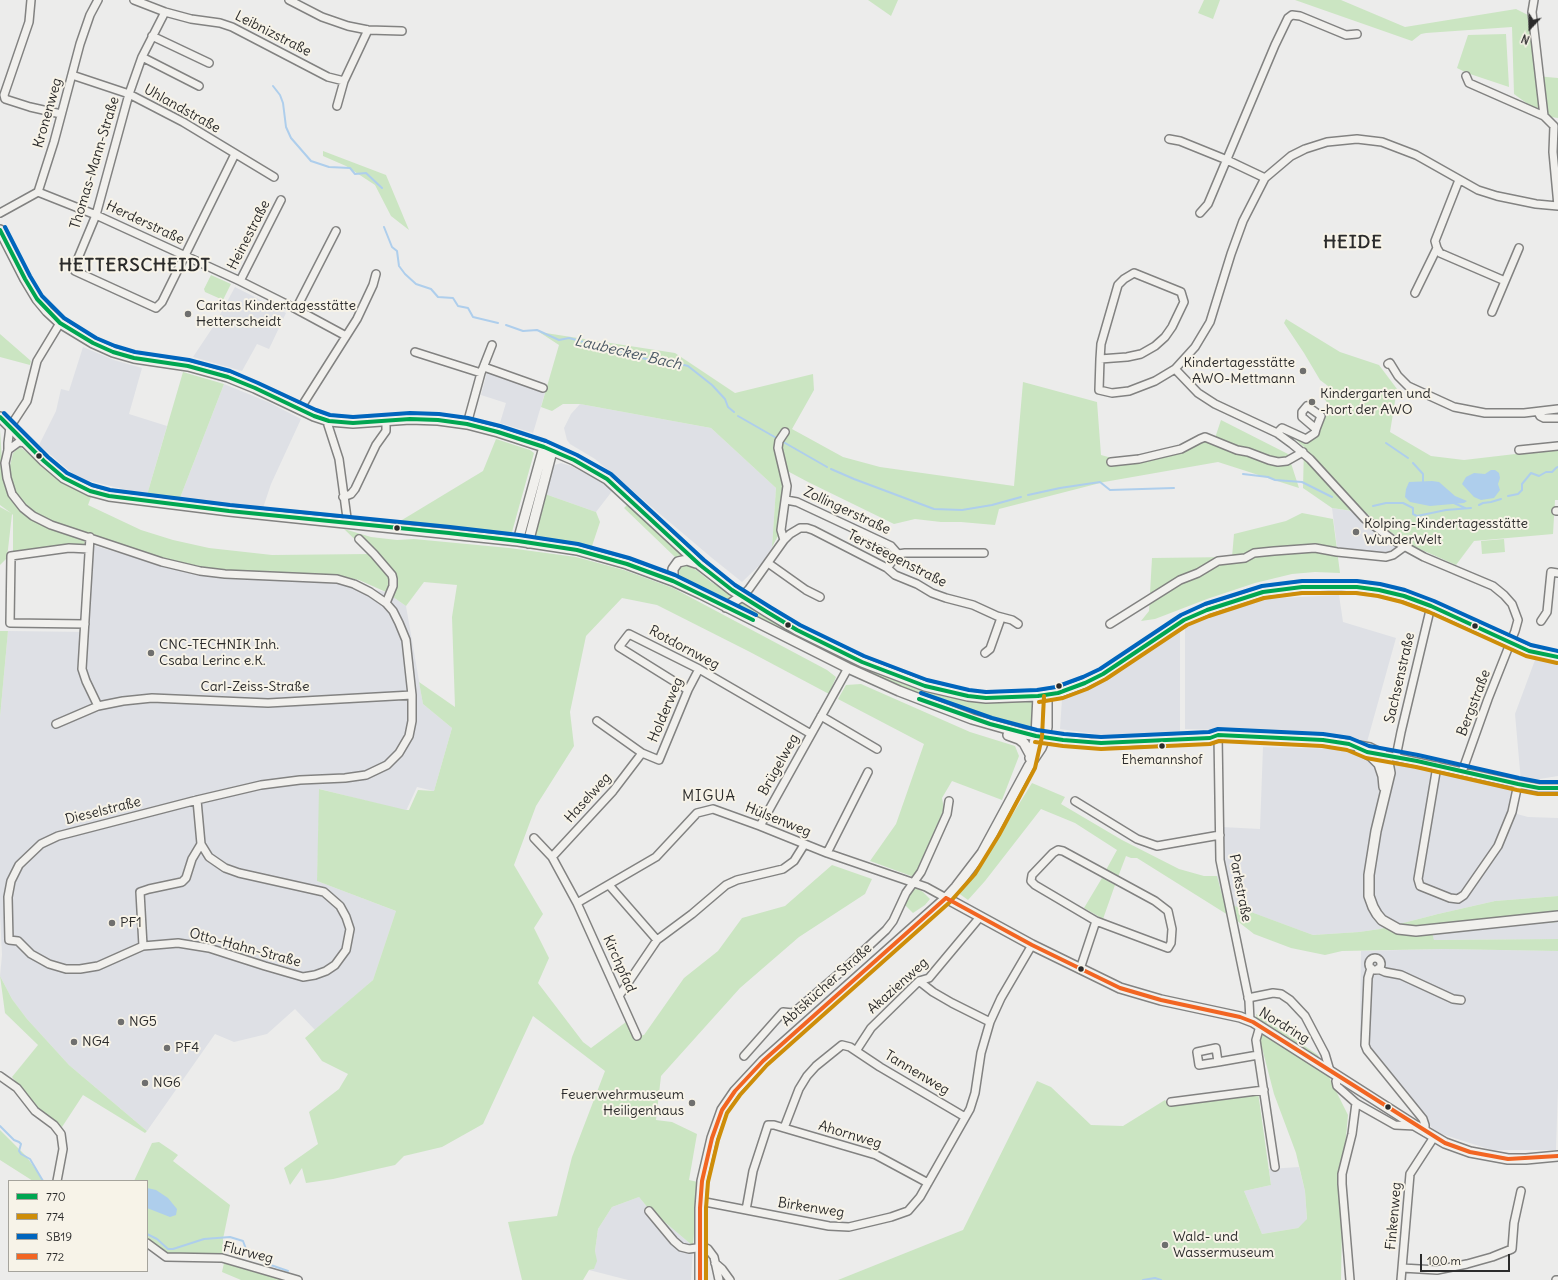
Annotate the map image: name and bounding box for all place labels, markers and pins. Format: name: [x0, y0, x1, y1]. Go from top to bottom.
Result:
place label: Caritas Kindertagesstätte Hetterscheidt: [196, 298, 356, 330]
marker: Caritas Kindertagesstätte Hetterscheidt: [183, 309, 193, 319]
place label: Kindertagesstätte AWO-Mettmann: [1183, 355, 1295, 388]
marker: Kindertagesstätte AWO-Mettmann: [1298, 366, 1308, 376]
place label: Kindergarten und -hort der AWO: [1320, 386, 1431, 418]
marker: Kindergarten und -hort der AWO: [1307, 397, 1317, 407]
unlabelled marker: [34, 451, 44, 461]
place label: Kolping-Kindertagesstätte WunderWelt: [1364, 516, 1528, 548]
unlabelled marker: [392, 523, 402, 533]
marker: Kolping-Kindertagesstätte WunderWelt: [1351, 527, 1361, 537]
unlabelled marker: [783, 620, 793, 630]
unlabelled marker: [1470, 621, 1480, 631]
place label: CNC-TECHNIK Inh. Csaba Lerinc e.K.: [159, 637, 279, 670]
marker: CNC-TECHNIK Inh. Csaba Lerinc e.K.: [146, 648, 156, 658]
unlabelled marker: [1054, 681, 1064, 691]
marker: Ehemannshof: [1157, 741, 1167, 751]
place label: Ehemannshof: [1122, 752, 1202, 768]
place label: PF1: [120, 915, 142, 931]
marker: PF1: [107, 918, 117, 928]
unlabelled marker: [1076, 964, 1086, 974]
place label: NG5: [129, 1014, 157, 1030]
marker: NG5: [116, 1017, 126, 1027]
place label: NG4: [82, 1034, 110, 1050]
marker: NG4: [69, 1037, 79, 1047]
place label: PF4: [175, 1040, 199, 1056]
marker: PF4: [162, 1043, 172, 1053]
place label: NG6: [153, 1075, 181, 1091]
marker: NG6: [140, 1078, 150, 1088]
place label: Feuerwehrmuseum Heiligenhaus: [561, 1087, 684, 1120]
marker: Feuerwehrmuseum Heiligenhaus: [687, 1098, 697, 1108]
unlabelled marker: [1383, 1102, 1393, 1112]
place label: Wald- und Wassermuseum: [1173, 1229, 1274, 1262]
marker: Wald- und Wassermuseum: [1160, 1240, 1170, 1250]

